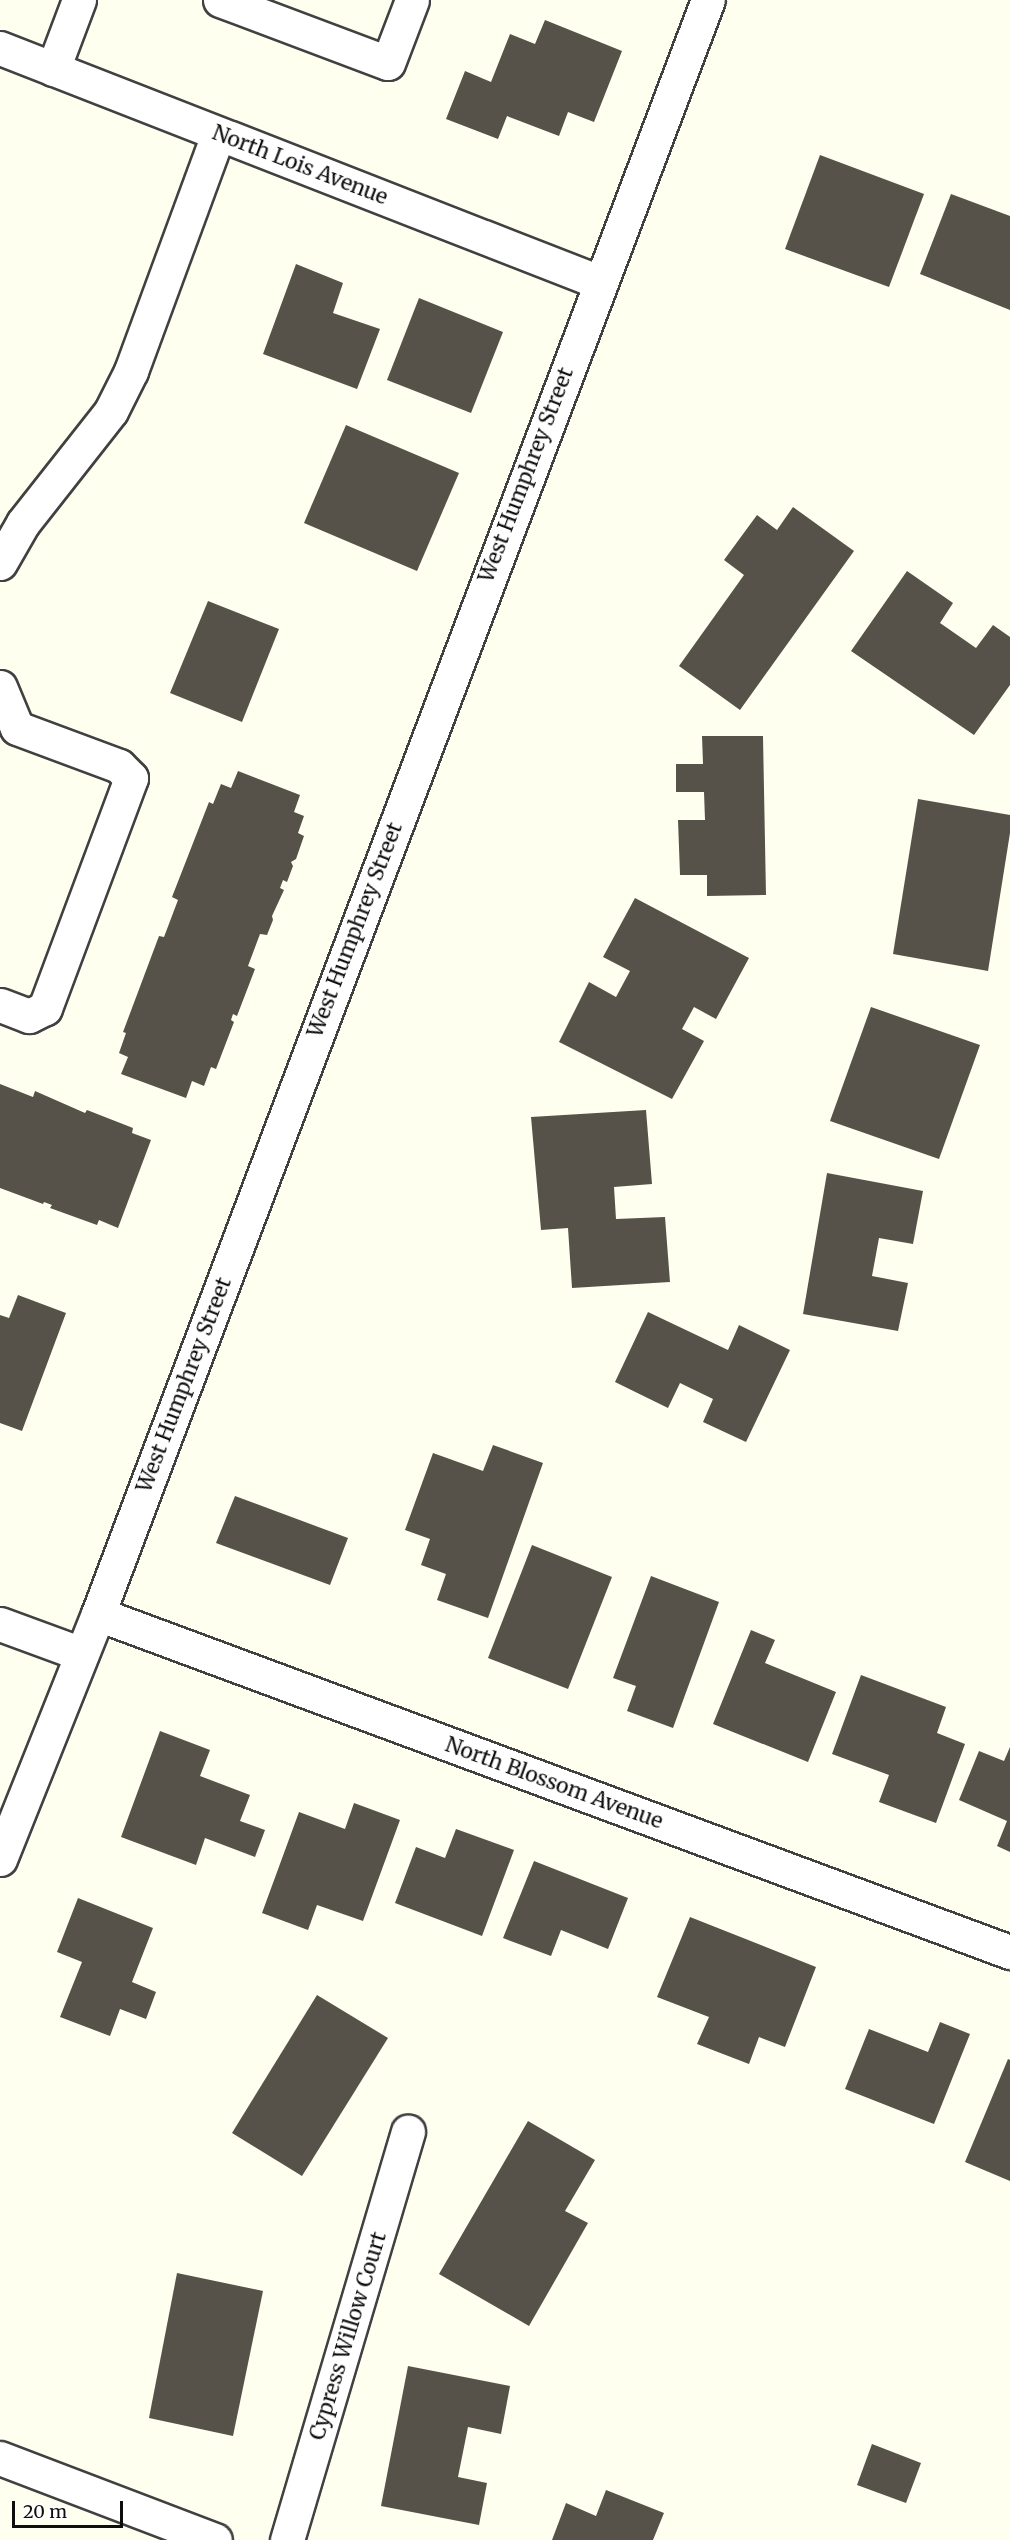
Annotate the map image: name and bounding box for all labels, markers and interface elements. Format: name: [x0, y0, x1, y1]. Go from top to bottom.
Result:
street label: North Lois Avenue: [209, 120, 391, 210]
street label: West Humphrey Street: [473, 364, 579, 586]
street label: West Humphrey Street: [302, 819, 408, 1041]
street label: West Humphrey Street: [131, 1274, 237, 1496]
street label: North Blossom Avenue: [442, 1732, 666, 1834]
street label: Cypress Willow Court: [304, 2229, 392, 2443]
scale bar: [15, 2489, 126, 2527]
text: 20 m: [23, 2500, 67, 2523]

